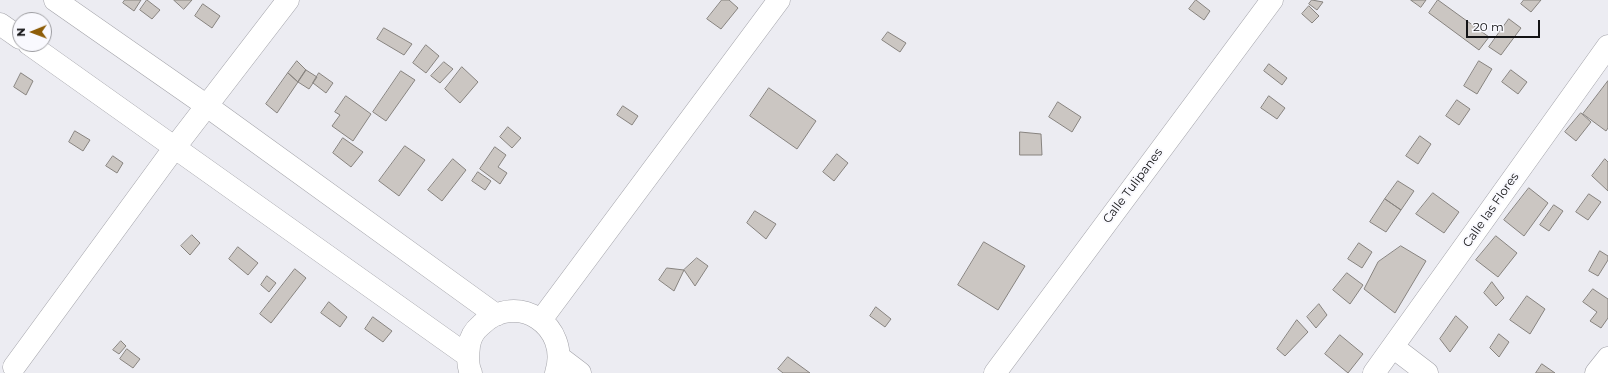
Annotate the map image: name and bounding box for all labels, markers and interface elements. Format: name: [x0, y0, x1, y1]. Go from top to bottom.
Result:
north arrow: [12, 12, 52, 52]
scale bar: [1468, 12, 1542, 38]
text: 20 m: [1473, 19, 1504, 34]
text: N: [14, 28, 28, 37]
street label: Calle Tulipanes: [1100, 146, 1166, 226]
street label: Calle las Flores: [1460, 170, 1522, 250]

